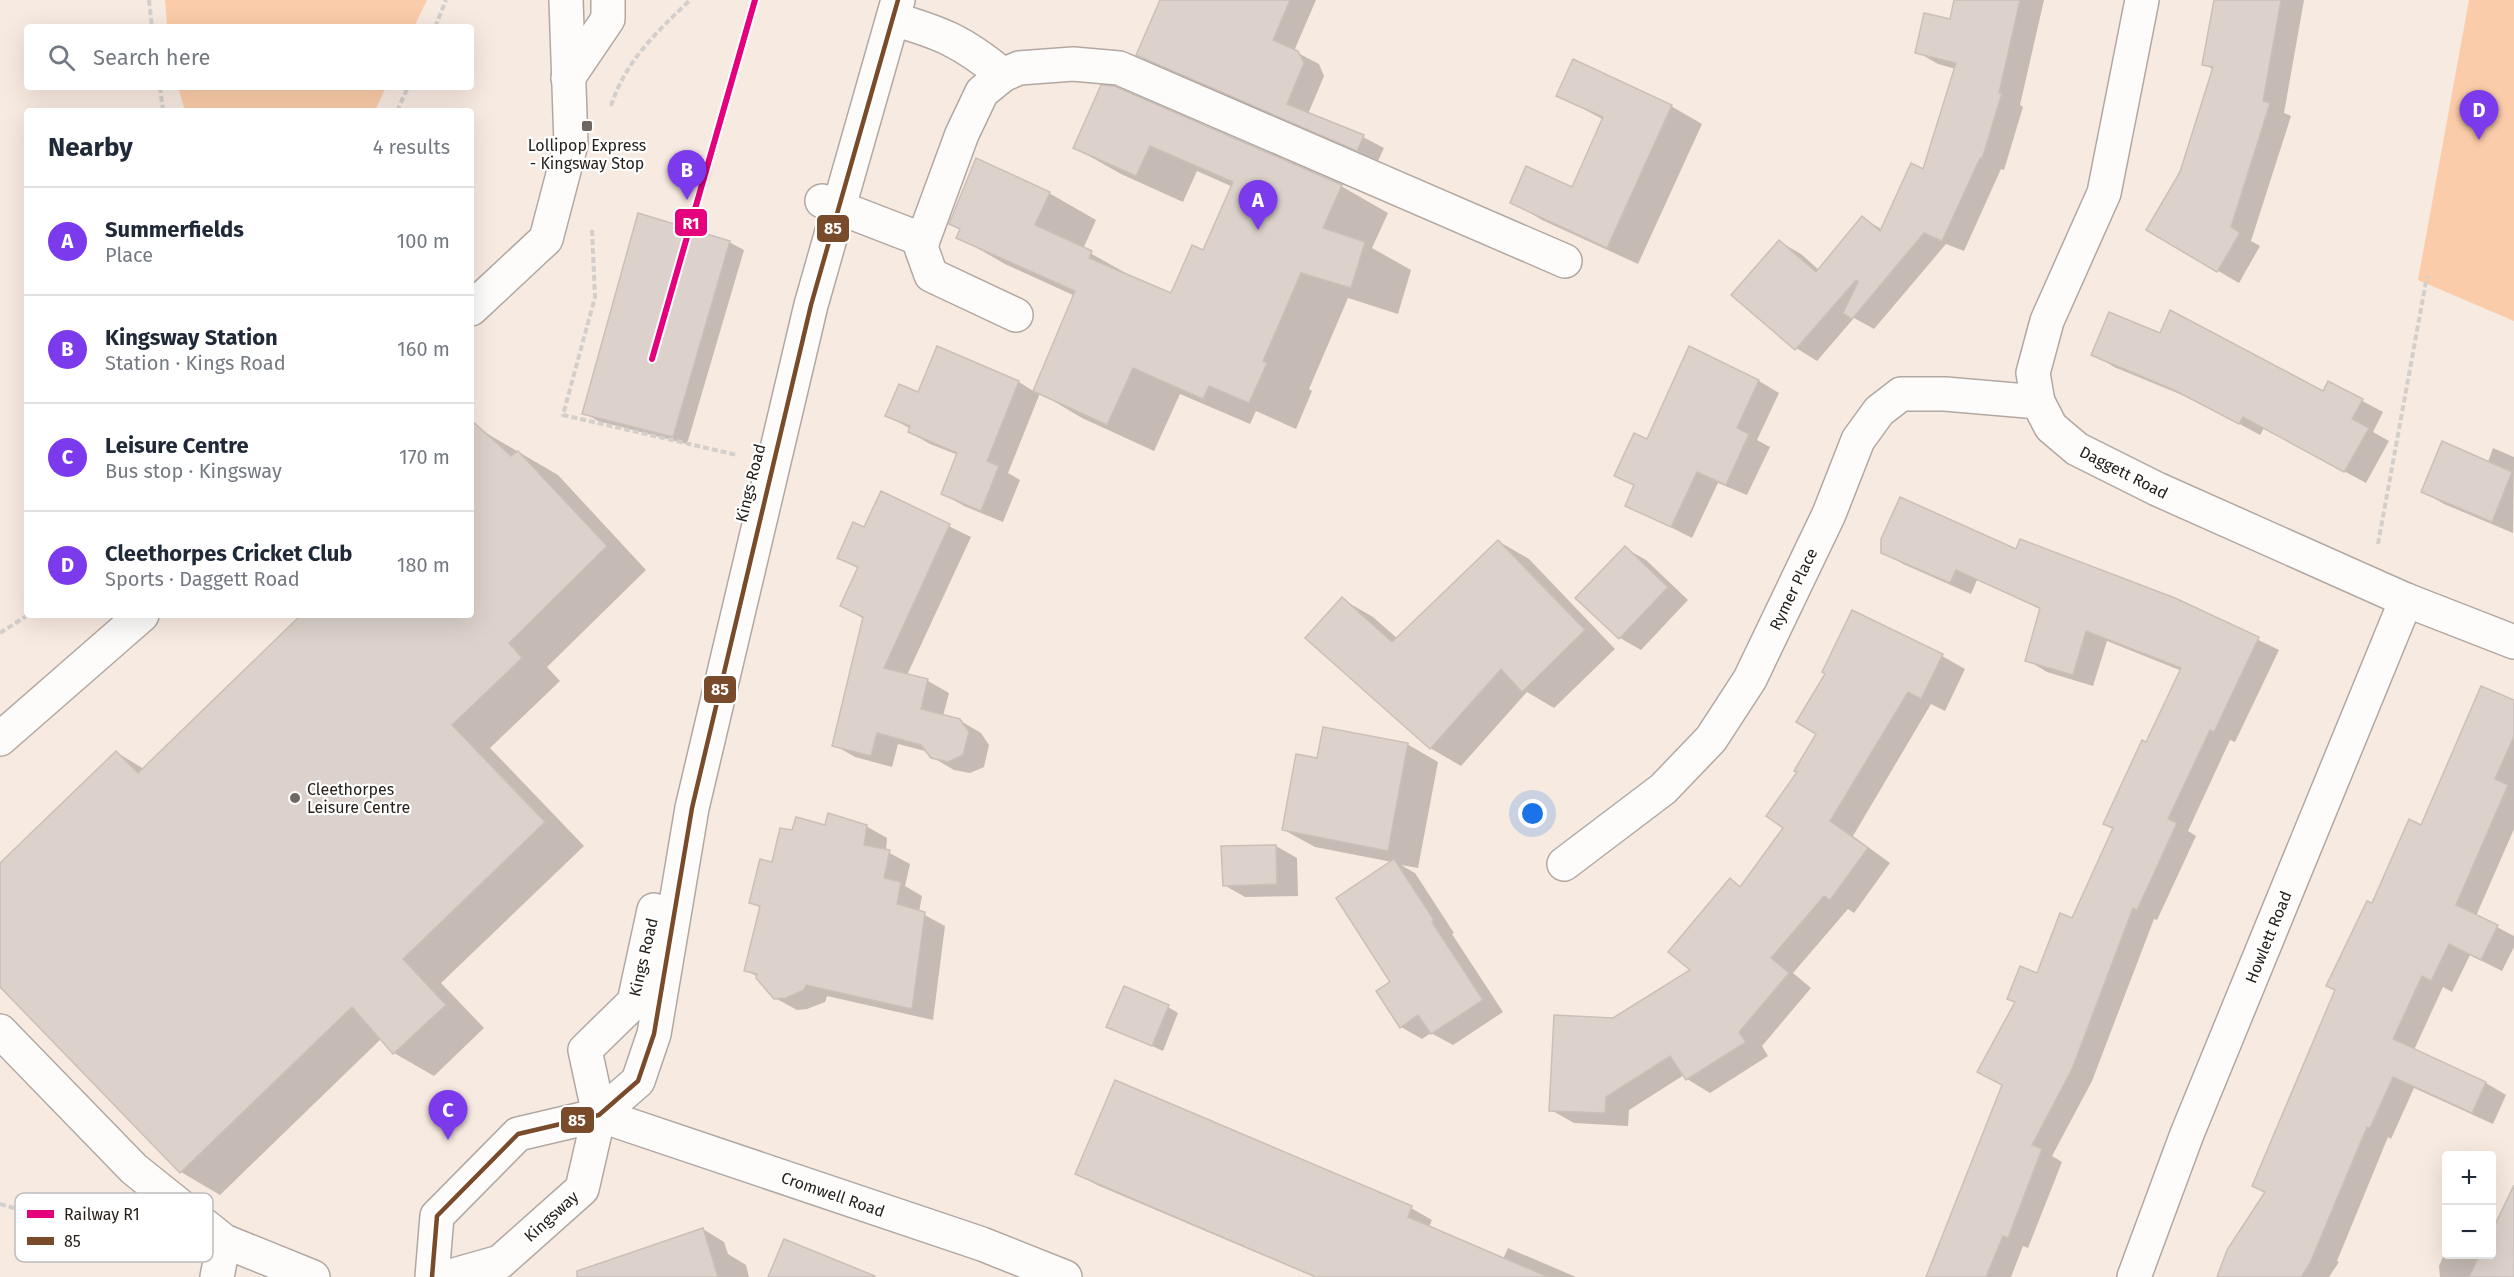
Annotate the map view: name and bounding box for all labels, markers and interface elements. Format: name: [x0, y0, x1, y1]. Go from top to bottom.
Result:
search box: [24, 24, 474, 90]
icon: search: [45, 41, 78, 74]
text: Search here: [93, 44, 211, 71]
pin: D: [2460, 90, 2498, 140]
marker: Lollipop Express - Kingsway Stop: [580, 119, 594, 133]
text: Nearby: [48, 132, 133, 163]
text: 4 results: [373, 135, 450, 159]
place label: Lollipop Express - Kingsway Stop: [528, 136, 646, 173]
pin: B: [668, 150, 706, 200]
pin: A: [1238, 180, 1278, 230]
line badge: R1: [674, 208, 708, 237]
text: R1: [682, 214, 700, 233]
line badge: 85: [816, 214, 850, 243]
text: Summerfields: [105, 216, 244, 243]
text: 85: [824, 219, 842, 238]
text: A: [62, 229, 73, 253]
text: 100 m: [397, 229, 450, 253]
text: Place: [105, 243, 153, 267]
text: Kingsway Station: [105, 324, 278, 351]
text: B: [61, 337, 74, 361]
text: 160 m: [397, 337, 450, 361]
text: Station · Kings Road: [105, 351, 286, 375]
text: Leisure Centre: [105, 432, 249, 459]
street label: Kings Road: [732, 442, 769, 524]
street label: Daggett Road: [2076, 442, 2171, 503]
text: C: [62, 445, 73, 469]
text: 170 m: [399, 445, 450, 469]
text: Bus stop · Kingsway: [105, 459, 282, 483]
text: Cleethorpes Cricket Club: [105, 540, 352, 567]
street label: Rymer Place: [1765, 545, 1821, 633]
text: D: [61, 553, 74, 577]
text: 180 m: [397, 553, 450, 577]
text: Sports · Daggett Road: [105, 567, 300, 591]
line badge: 85: [703, 675, 737, 704]
text: 85: [711, 680, 729, 699]
place label: Cleethorpes Leisure Centre: [307, 780, 410, 817]
marker: Cleethorpes Leisure Centre: [288, 791, 302, 805]
your location: [1518, 799, 1547, 828]
street label: Howlett Road: [2241, 888, 2296, 986]
street label: Kings Road: [625, 916, 662, 998]
pin: C: [428, 1090, 468, 1140]
line badge: 85: [560, 1106, 595, 1134]
text: 85: [568, 1111, 586, 1130]
map controls: [2442, 1151, 2496, 1259]
button: +: [2442, 1151, 2496, 1205]
street label: Cromwell Road: [779, 1168, 887, 1221]
street label: Kingsway: [520, 1187, 582, 1246]
legend: [15, 1193, 213, 1262]
text: Railway R1: [64, 1205, 140, 1224]
button: −: [2442, 1205, 2496, 1259]
text: 85: [64, 1232, 81, 1251]

